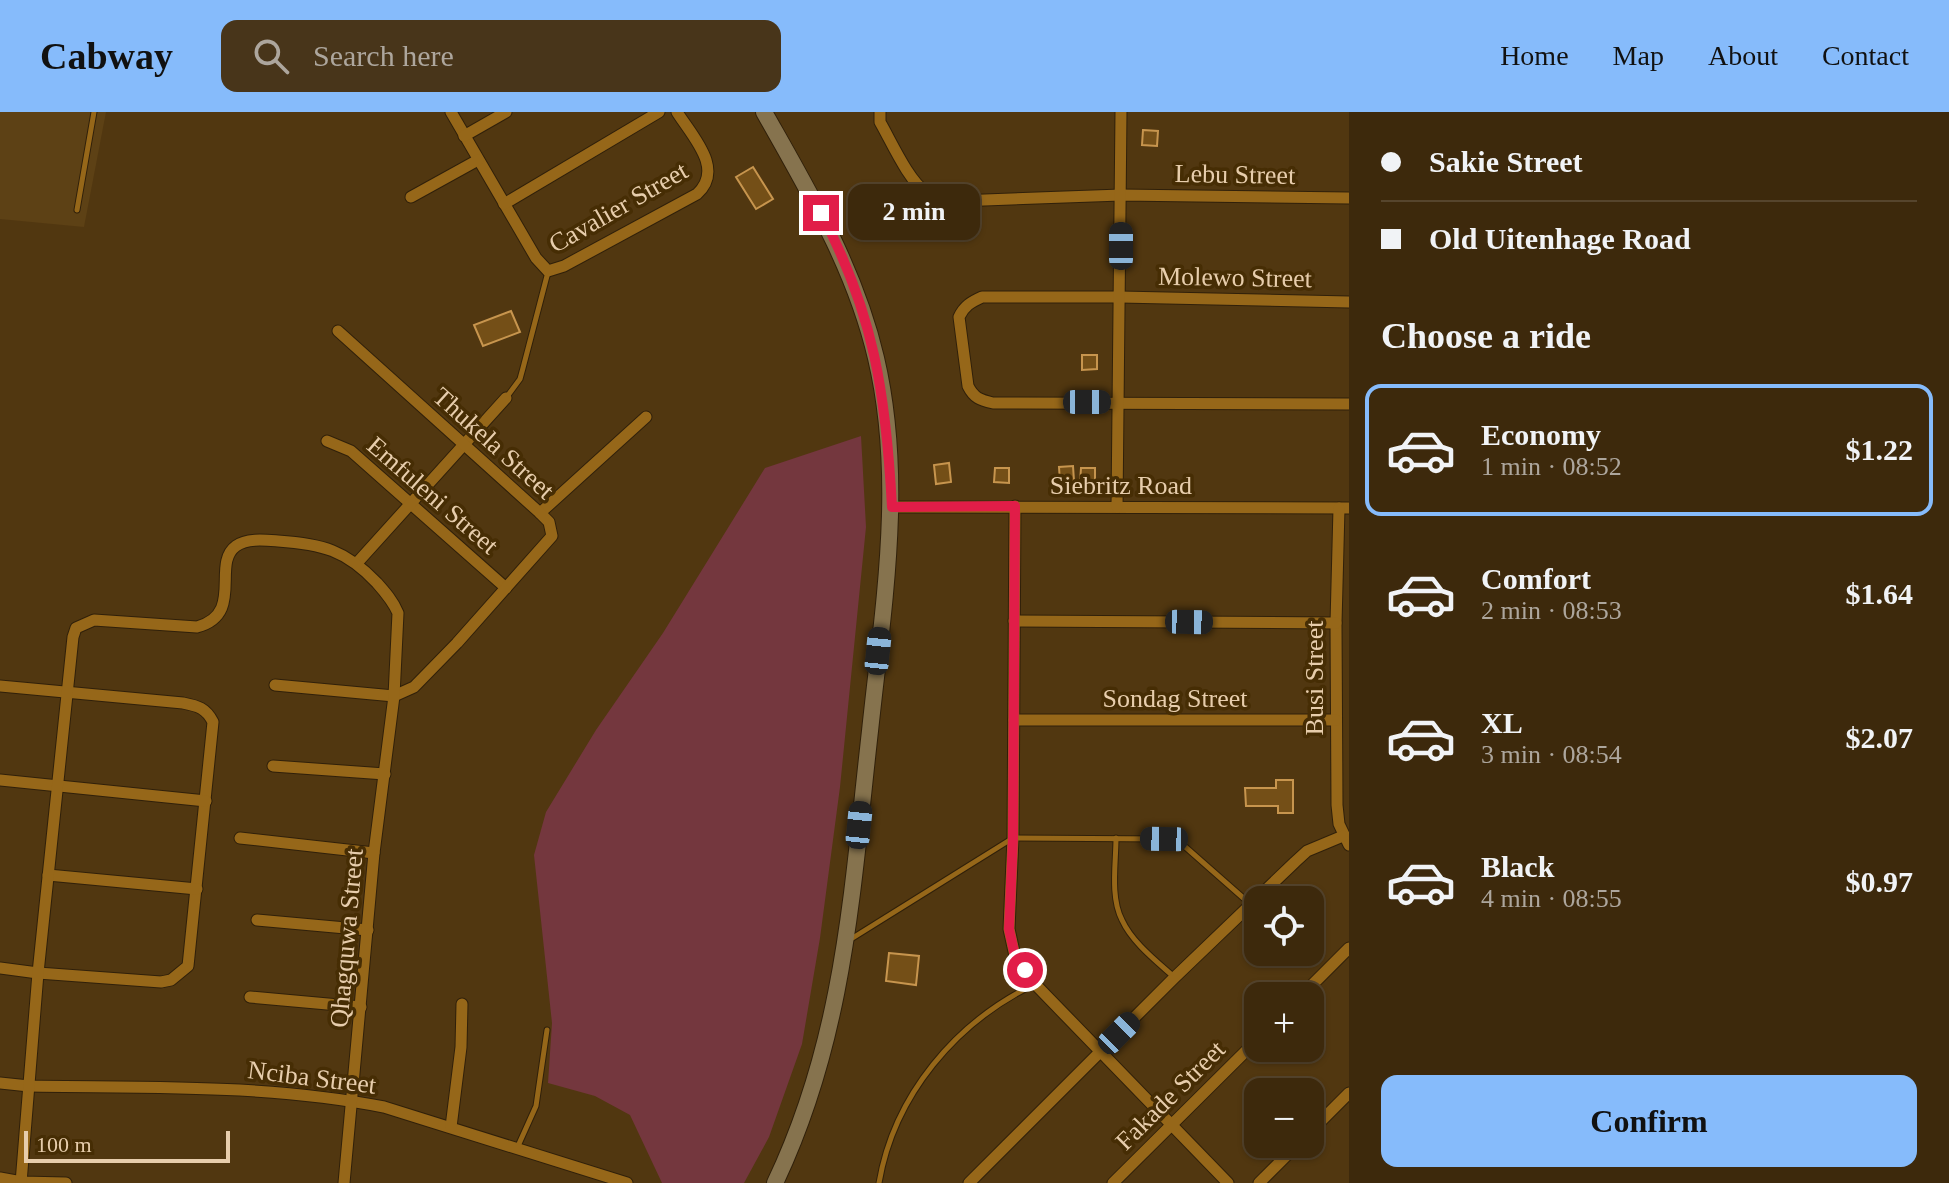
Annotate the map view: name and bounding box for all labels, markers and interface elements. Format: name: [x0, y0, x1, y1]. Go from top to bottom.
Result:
search box: [221, 20, 781, 92]
icon: search: [249, 34, 293, 78]
text: Cabway: [40, 35, 173, 77]
text: Search here: [313, 39, 454, 72]
text: Home: [1500, 40, 1569, 71]
text: Map: [1613, 40, 1664, 71]
text: About: [1708, 40, 1778, 71]
text: Contact: [1822, 40, 1909, 71]
text: Sakie Street: [1429, 145, 1583, 178]
street label: Cavalier Street: [544, 156, 693, 259]
street label: Lebu Street: [1174, 159, 1296, 190]
callout: 2 min: [849, 185, 981, 241]
route end: [803, 195, 839, 231]
text: 2 min: [883, 197, 945, 226]
car: [1109, 222, 1133, 270]
text: Old Uitenhage Road: [1429, 222, 1691, 255]
street label: Molewo Street: [1158, 262, 1313, 293]
text: Choose a ride: [1381, 316, 1591, 356]
street label: Thukela Street: [427, 382, 561, 506]
car: [1063, 390, 1111, 414]
icon: car: [1385, 414, 1457, 486]
text: Economy: [1481, 418, 1601, 451]
street label: Emfuleni Street: [361, 431, 505, 561]
text: $1.22: [1846, 433, 1913, 466]
text: 1 min · 08:52: [1481, 452, 1622, 481]
street label: Siebritz Road: [1050, 471, 1192, 500]
icon: car: [1385, 558, 1457, 630]
text: Comfort: [1481, 562, 1591, 595]
text: $1.64: [1846, 577, 1913, 610]
text: 2 min · 08:53: [1481, 596, 1622, 625]
car: [1165, 610, 1213, 634]
street label: Busi Street: [1300, 620, 1329, 735]
car: [864, 626, 892, 676]
street label: Sondag Street: [1102, 684, 1248, 713]
icon: car: [1385, 702, 1457, 774]
text: XL: [1481, 706, 1523, 739]
text: $2.07: [1846, 721, 1913, 754]
text: 3 min · 08:54: [1481, 740, 1622, 769]
car: [845, 800, 873, 850]
car: [1140, 827, 1188, 851]
street label: Qhagquwa Street: [324, 846, 369, 1029]
icon: car: [1385, 846, 1457, 918]
text: Black: [1481, 850, 1554, 883]
text: $0.97: [1846, 865, 1913, 898]
text: 4 min · 08:55: [1481, 884, 1622, 913]
map controls: [1244, 886, 1324, 1158]
button: locate: [1244, 886, 1324, 966]
route start: [1007, 952, 1043, 988]
button: +: [1244, 982, 1324, 1062]
car: [1094, 1008, 1144, 1058]
street label: Fakade Street: [1110, 1034, 1231, 1156]
street label: Nciba Street: [246, 1055, 379, 1100]
button: Confirm: [1381, 1075, 1917, 1167]
button: −: [1244, 1078, 1324, 1158]
scale bar: [24, 1127, 230, 1163]
text: 100 m: [36, 1132, 92, 1157]

